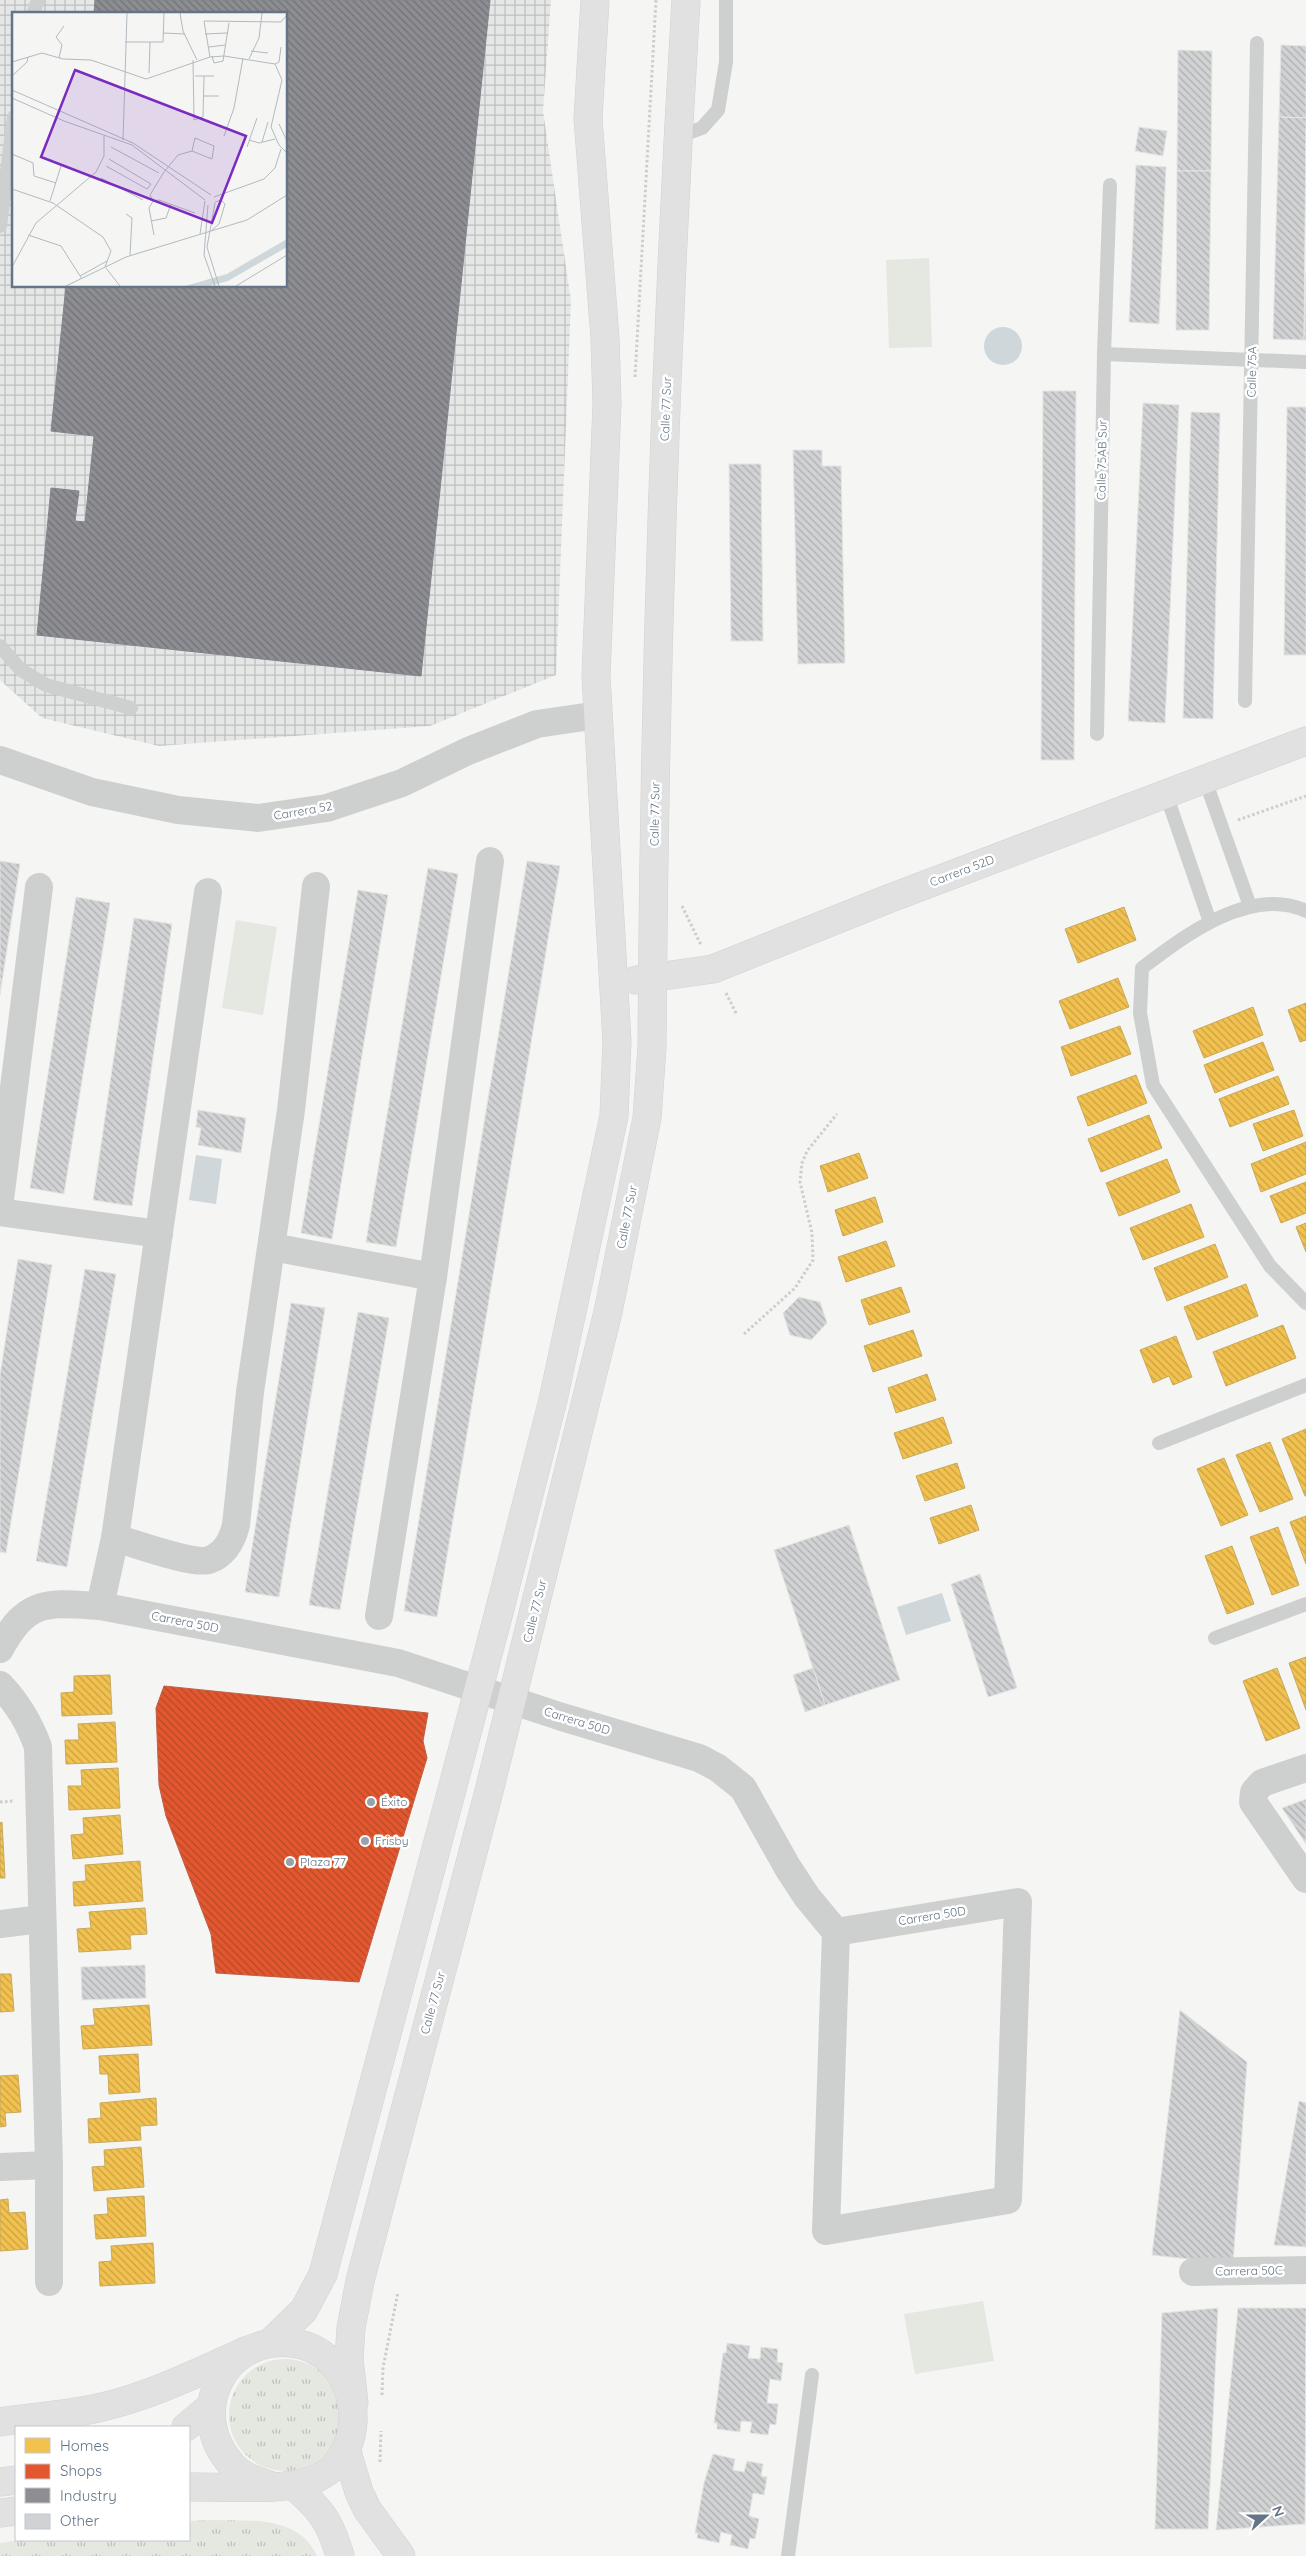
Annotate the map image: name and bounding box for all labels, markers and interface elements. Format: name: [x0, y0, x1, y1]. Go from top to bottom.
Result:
inset map: [12, 12, 288, 288]
street label: Calle 75A: [1244, 346, 1259, 398]
street label: Calle 77 Sur: [657, 376, 674, 441]
street label: Calle 75AB Sur: [1093, 419, 1110, 500]
street label: Calle 77 Sur: [646, 781, 663, 846]
street label: Carrera 52: [273, 798, 334, 823]
street label: Carrera 52D: [928, 851, 996, 890]
street label: Calle 77 Sur: [613, 1184, 640, 1250]
street label: Calle 77 Sur: [519, 1577, 550, 1644]
street label: Carrera 50D: [150, 1608, 220, 1635]
street label: Carrera 50D: [542, 1703, 612, 1738]
place label: Éxito: [381, 1794, 407, 1809]
marker: Éxito: [365, 1796, 377, 1808]
place label: Frisby: [375, 1833, 409, 1848]
marker: Frisby: [359, 1835, 371, 1847]
place label: Plaza 77: [300, 1854, 346, 1869]
marker: Plaza 77: [284, 1856, 296, 1868]
street label: Carrera 50D: [897, 1903, 967, 1928]
street label: Calle 77 Sur: [417, 1969, 448, 2036]
street label: Carrera 50C: [1215, 2262, 1283, 2279]
legend: [15, 2426, 190, 2541]
text: Homes: [60, 2436, 109, 2455]
text: Shops: [60, 2461, 102, 2480]
text: Industry: [60, 2486, 117, 2505]
north arrow: [1241, 2491, 1291, 2541]
text: N: [1268, 2503, 1288, 2519]
text: Other: [60, 2511, 100, 2530]

